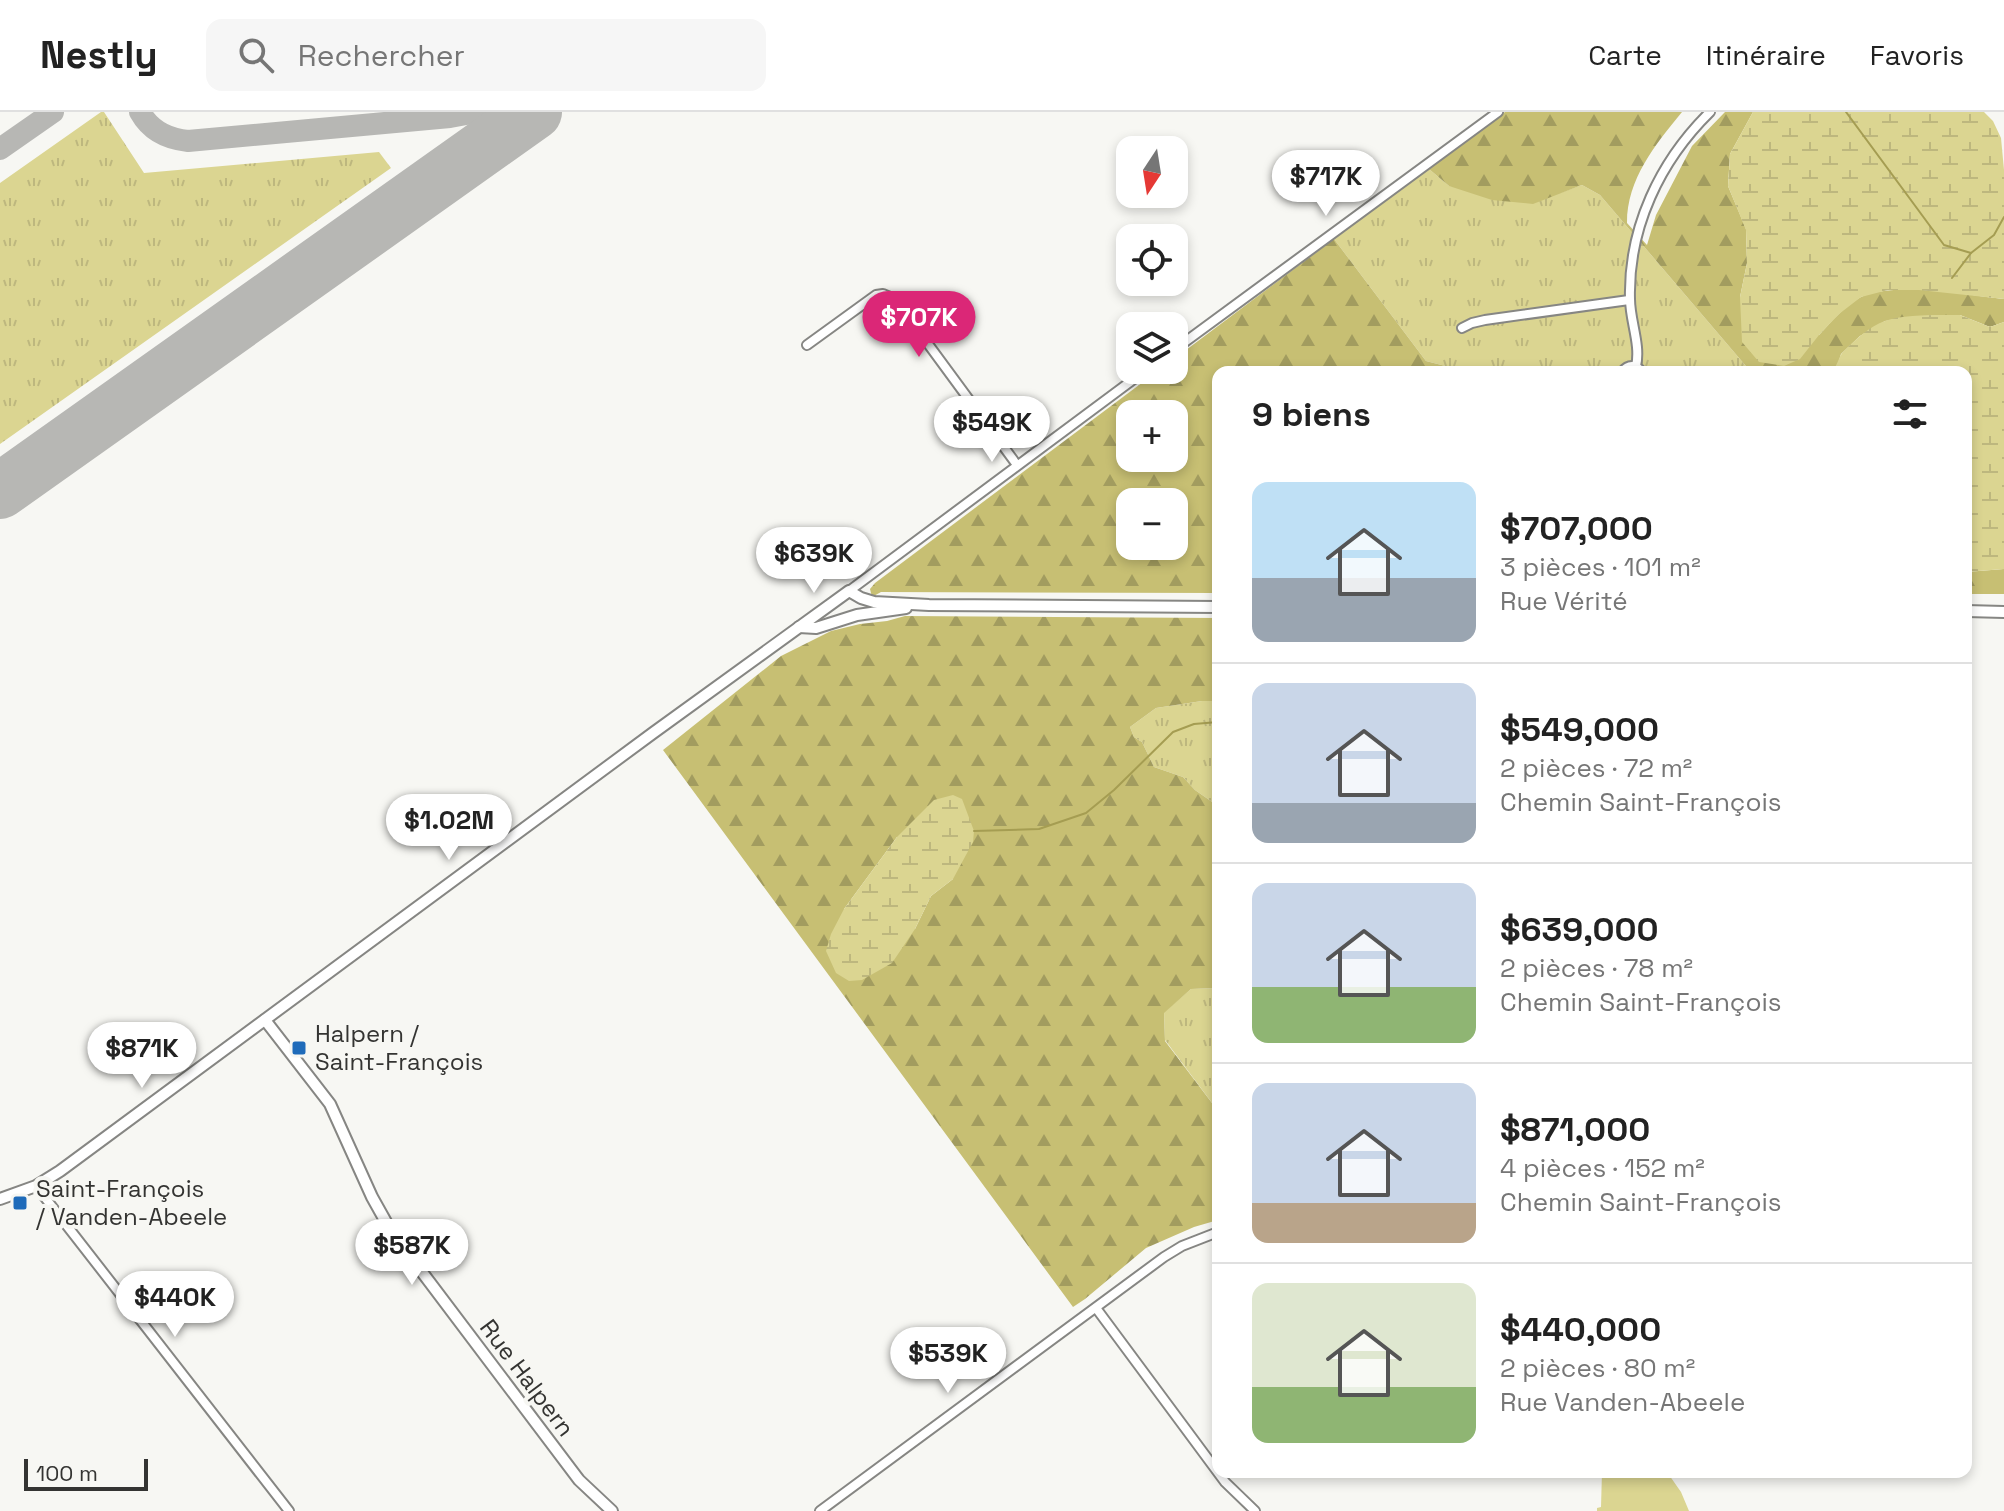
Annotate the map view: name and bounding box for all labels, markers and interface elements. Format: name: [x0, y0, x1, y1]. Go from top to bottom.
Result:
search box: [206, 19, 766, 91]
text: Nestly: [40, 31, 158, 79]
icon: search: [234, 33, 278, 77]
text: Rechercher: [298, 36, 465, 75]
text: Carte: [1588, 37, 1662, 73]
text: Itinéraire: [1706, 37, 1826, 73]
text: Favoris: [1870, 37, 1964, 73]
north arrow: [1116, 136, 1188, 208]
map controls: [1116, 136, 1188, 560]
pin: $717K: [1270, 150, 1382, 218]
text: $717K: [1290, 159, 1362, 193]
button: locate: [1116, 224, 1188, 296]
pin: $707K: [863, 291, 975, 359]
text: $707K: [880, 300, 958, 334]
button: layers: [1116, 312, 1188, 384]
icon: filters: [1888, 392, 1932, 436]
text: 9 biens: [1252, 393, 1371, 436]
pin: $549K: [936, 396, 1048, 464]
button: +: [1116, 400, 1188, 472]
text: $549K: [952, 405, 1032, 439]
button: −: [1116, 488, 1188, 560]
text: $707,000: [1500, 507, 1653, 550]
icon: home: [1316, 514, 1412, 610]
pin: $639K: [758, 527, 870, 595]
text: $639K: [774, 536, 854, 570]
text: 3 pièces · 101 m²: [1500, 550, 1701, 584]
text: Rue Vérité: [1500, 584, 1628, 618]
text: $549,000: [1500, 708, 1659, 751]
icon: home: [1316, 715, 1412, 811]
text: 2 pièces · 72 m²: [1500, 751, 1692, 785]
text: Chemin Saint-François: [1500, 785, 1782, 819]
pin: $1.02M: [384, 794, 514, 862]
text: $1.02M: [404, 803, 494, 837]
text: $639,000: [1500, 908, 1659, 951]
icon: home: [1316, 915, 1412, 1011]
text: 2 pièces · 78 m²: [1500, 951, 1693, 985]
text: Chemin Saint-François: [1500, 985, 1782, 1019]
place label: Halpern / Saint-François: [315, 1018, 483, 1077]
pin: $871K: [86, 1022, 198, 1090]
text: $871K: [105, 1031, 179, 1065]
marker: Halpern / Saint-François: [290, 1039, 308, 1057]
text: $871,000: [1500, 1108, 1650, 1151]
icon: home: [1316, 1115, 1412, 1211]
text: 4 pièces · 152 m²: [1500, 1151, 1705, 1185]
place label: Saint-François / Vanden-Abeele: [36, 1173, 227, 1232]
text: Chemin Saint-François: [1500, 1185, 1782, 1219]
marker: Saint-François / Vanden-Abeele: [11, 1194, 29, 1212]
pin: $587K: [356, 1219, 468, 1287]
text: $587K: [373, 1228, 451, 1262]
pin: $440K: [119, 1271, 231, 1339]
text: $440K: [134, 1280, 216, 1314]
text: $440,000: [1500, 1308, 1661, 1351]
street label: Rue Halpern: [473, 1313, 582, 1443]
icon: home: [1316, 1315, 1412, 1411]
pin: $539K: [892, 1327, 1004, 1395]
text: $539K: [908, 1336, 988, 1370]
text: 2 pièces · 80 m²: [1500, 1351, 1695, 1385]
text: Rue Vanden-Abeele: [1500, 1385, 1745, 1419]
scale bar: [24, 1455, 148, 1491]
text: 100 m: [36, 1459, 98, 1487]

